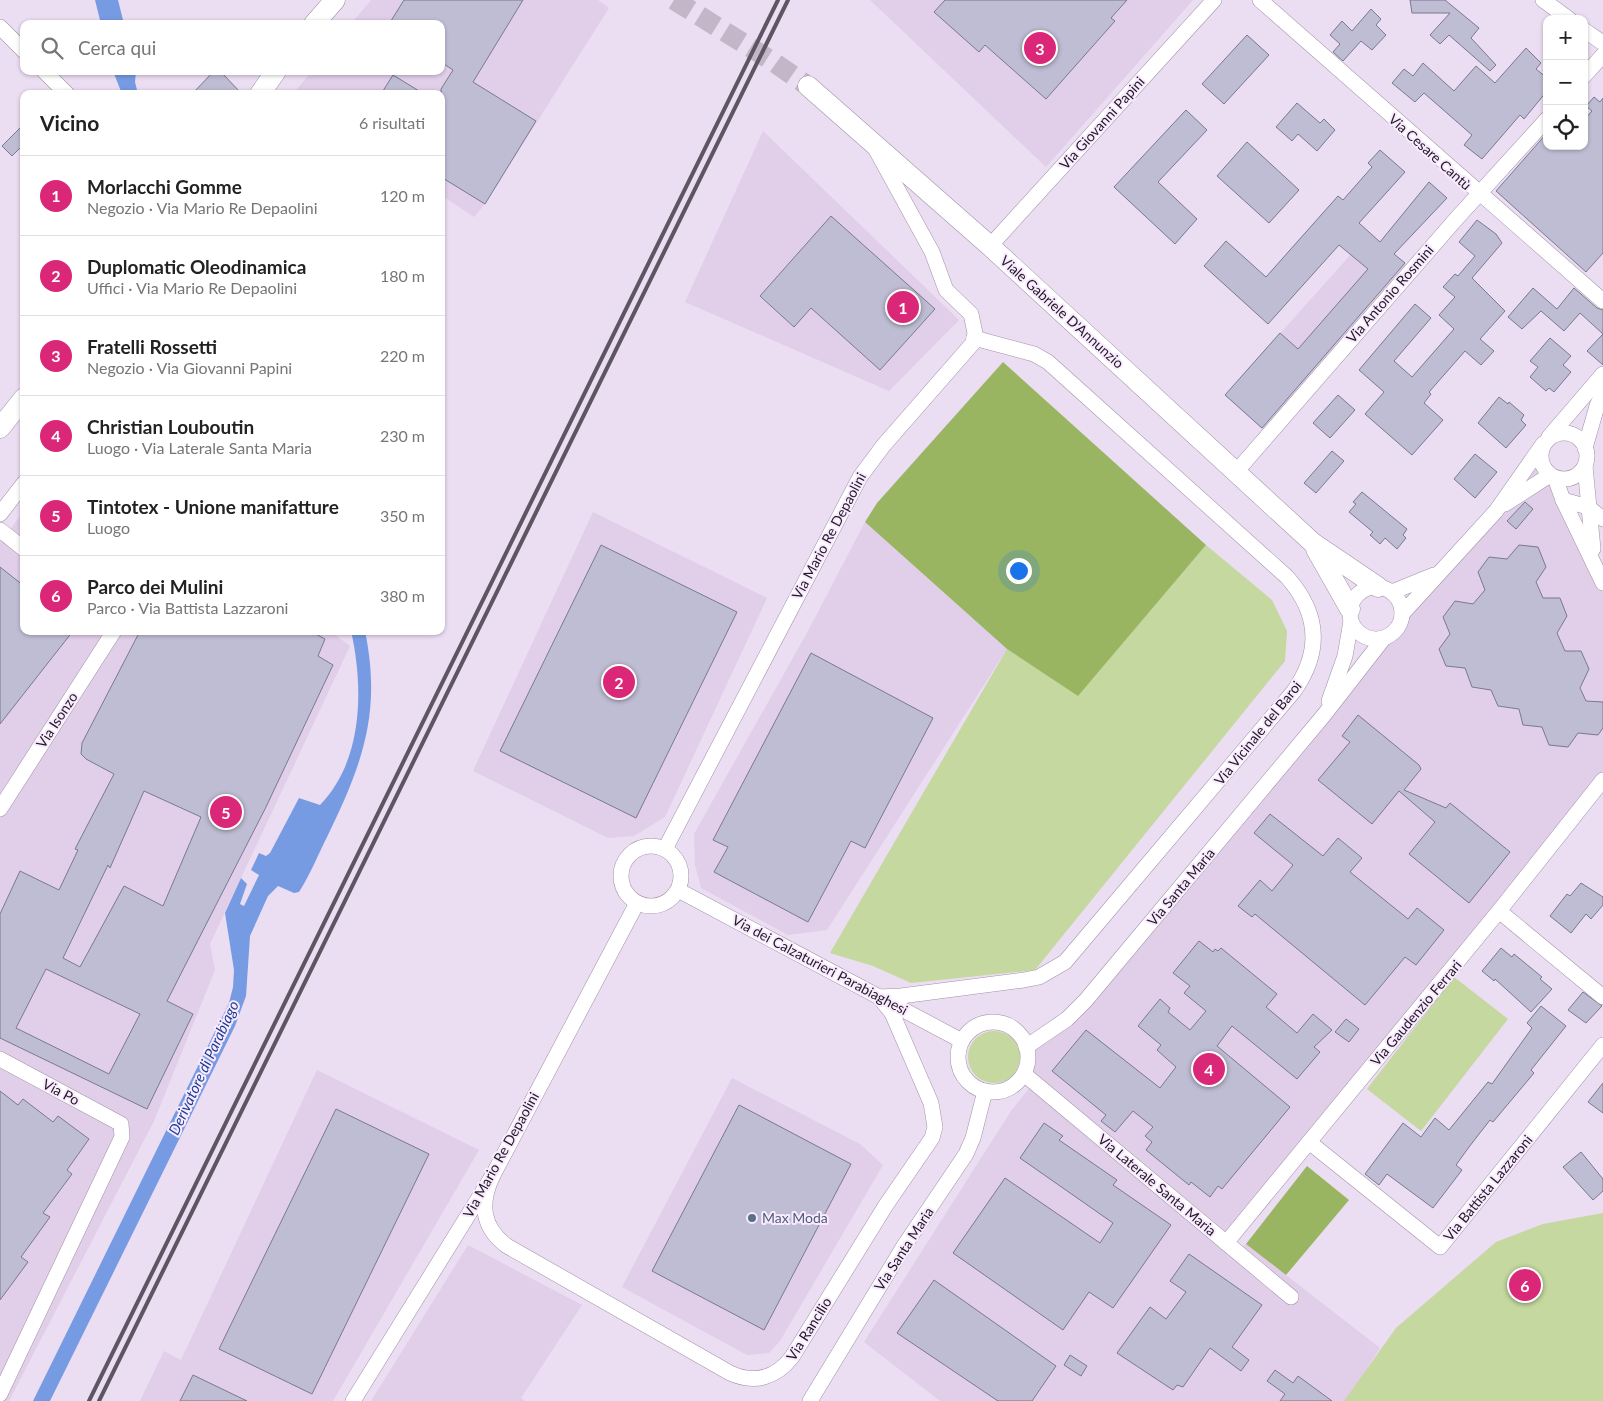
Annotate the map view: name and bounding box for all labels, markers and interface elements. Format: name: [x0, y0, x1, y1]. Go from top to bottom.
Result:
map controls: [1543, 15, 1588, 150]
button: +: [1543, 15, 1588, 60]
search box: [20, 20, 445, 75]
pin: 3: [1024, 29, 1056, 67]
icon: search: [38, 34, 66, 62]
text: Cerca qui: [78, 36, 156, 59]
button: −: [1543, 60, 1588, 105]
street label: Via Giovanni Papini: [1056, 73, 1148, 172]
button: locate: [1543, 105, 1588, 150]
text: Vicino: [40, 110, 99, 135]
street label: Via Cesare Cantù: [1385, 110, 1475, 193]
text: 6 risultati: [359, 113, 425, 132]
text: Morlacchi Gomme: [87, 175, 242, 198]
text: 1: [51, 186, 61, 205]
text: 120 m: [380, 186, 425, 205]
text: Negozio · Via Mario Re Depaolini: [87, 198, 318, 217]
street label: Via Antonio Rosmini: [1343, 241, 1437, 346]
street label: Viale Gabriele D'Annunzio: [997, 252, 1128, 372]
text: Duplomatic Oleodinamica: [87, 255, 306, 278]
text: 2: [51, 266, 61, 285]
text: 180 m: [380, 266, 425, 285]
text: Uffici · Via Mario Re Depaolini: [87, 278, 297, 297]
pin: 1: [887, 288, 919, 326]
text: Fratelli Rossetti: [87, 335, 217, 358]
text: 3: [51, 346, 61, 365]
text: 220 m: [380, 346, 425, 365]
text: Negozio · Via Giovanni Papini: [87, 358, 292, 377]
text: Christian Louboutin: [87, 415, 254, 438]
text: 4: [51, 426, 61, 445]
text: 230 m: [380, 426, 425, 445]
text: Luogo · Via Laterale Santa Maria: [87, 438, 312, 457]
street label: Via Mario Re Depaolini: [788, 470, 869, 602]
text: Tintotex - Unione manifatture: [87, 495, 339, 518]
text: 5: [51, 506, 61, 525]
text: 350 m: [380, 506, 425, 525]
text: Luogo: [87, 518, 130, 537]
your location: [1006, 558, 1032, 584]
text: Parco dei Mulini: [87, 575, 223, 598]
text: 6: [51, 586, 61, 605]
text: 380 m: [380, 586, 425, 605]
text: Parco · Via Battista Lazzaroni: [87, 598, 288, 617]
pin: 2: [603, 663, 635, 701]
street label: Via Vicinale del Baroi: [1210, 677, 1305, 788]
street label: Via Isonzo: [32, 689, 81, 751]
pin: 5: [210, 793, 242, 831]
street label: Via Santa Maria: [1143, 844, 1218, 929]
street label: Via dei Calzaturieri Parabiaghesi: [730, 911, 911, 1018]
street label: Via Gaudenzio Ferrari: [1366, 956, 1465, 1069]
water label: Derivatore di Parabiago: [164, 997, 242, 1138]
pin: 4: [1193, 1050, 1225, 1088]
street label: Via Po: [40, 1075, 83, 1108]
street label: Via Mario Re Depaolini: [459, 1089, 542, 1221]
street label: Via Laterale Santa Maria: [1095, 1130, 1220, 1239]
street label: Via Battista Lazzaroni: [1440, 1131, 1536, 1244]
street label: Via Santa Maria: [870, 1204, 937, 1294]
place label: Max Moda: [762, 1209, 828, 1226]
marker: Max Moda: [746, 1212, 758, 1224]
pin: 6: [1509, 1266, 1541, 1304]
street label: Via Rancilio: [782, 1294, 835, 1364]

